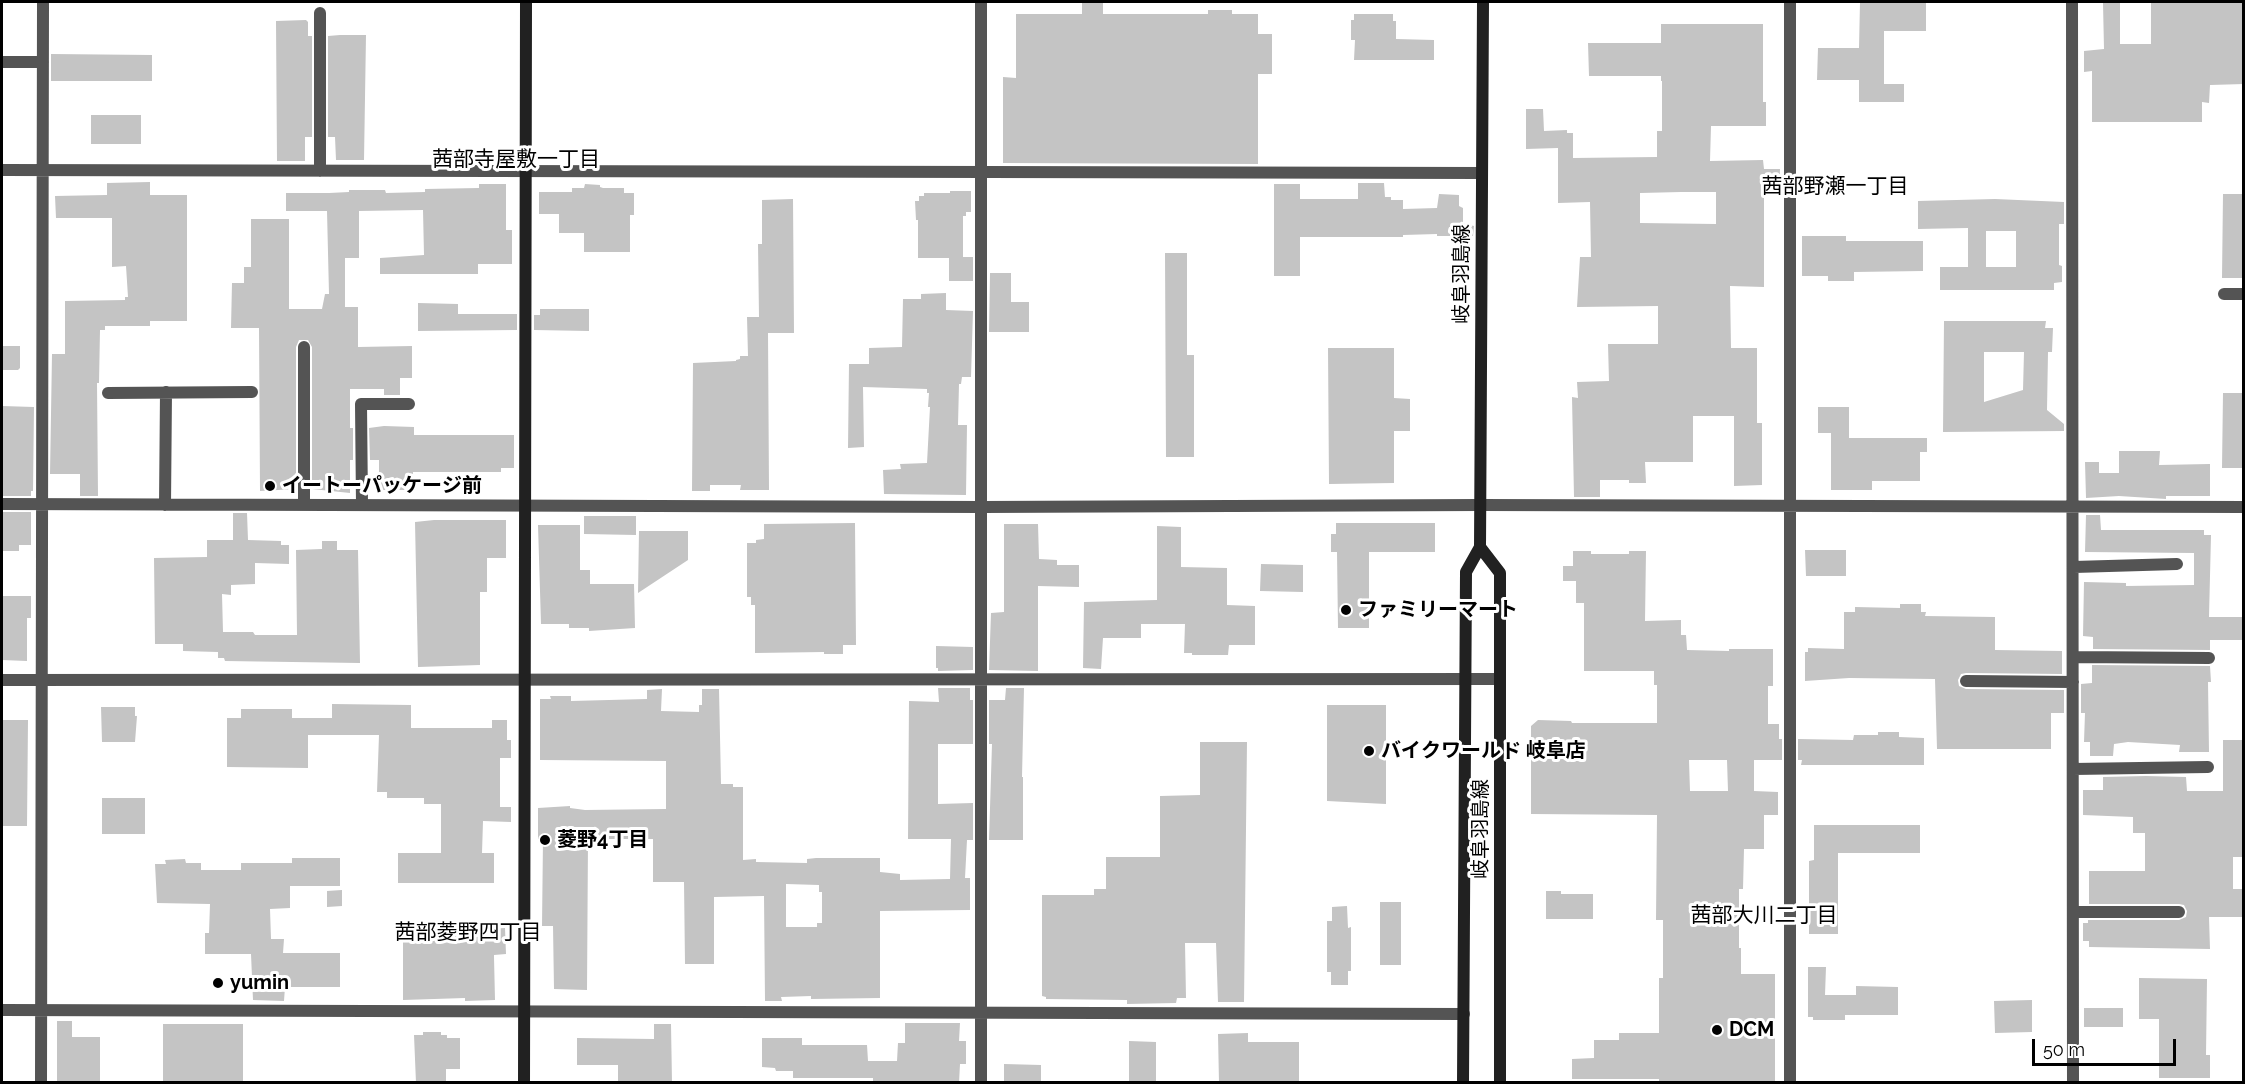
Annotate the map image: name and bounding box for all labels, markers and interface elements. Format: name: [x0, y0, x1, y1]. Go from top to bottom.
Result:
district label: 茜部寺屋敷一丁目: [432, 147, 600, 173]
district label: 茜部野瀬一丁目: [1762, 174, 1908, 200]
street label: 岐阜羽島線: [1450, 224, 1474, 324]
place label: イートーパッケージ前: [282, 474, 482, 498]
marker: イートーパッケージ前: [263, 479, 277, 493]
place label: ファミリーマート: [1358, 598, 1518, 622]
marker: ファミリーマート: [1339, 603, 1353, 617]
place label: バイクワールド 岐阜店: [1381, 739, 1586, 763]
marker: バイクワールド 岐阜店: [1362, 744, 1376, 758]
street label: 岐阜羽島線: [1469, 779, 1493, 879]
place label: 菱野4丁目: [557, 828, 648, 852]
marker: 菱野4丁目: [538, 833, 552, 847]
district label: 茜部大川二丁目: [1691, 903, 1837, 929]
district label: 茜部菱野四丁目: [395, 920, 541, 946]
place label: yumin: [230, 971, 289, 995]
marker: yumin: [211, 976, 225, 990]
place label: DCM: [1729, 1018, 1774, 1042]
marker: DCM: [1710, 1023, 1724, 1037]
scale bar: [2035, 1027, 2179, 1065]
text: 50 m: [2043, 1039, 2085, 1060]

